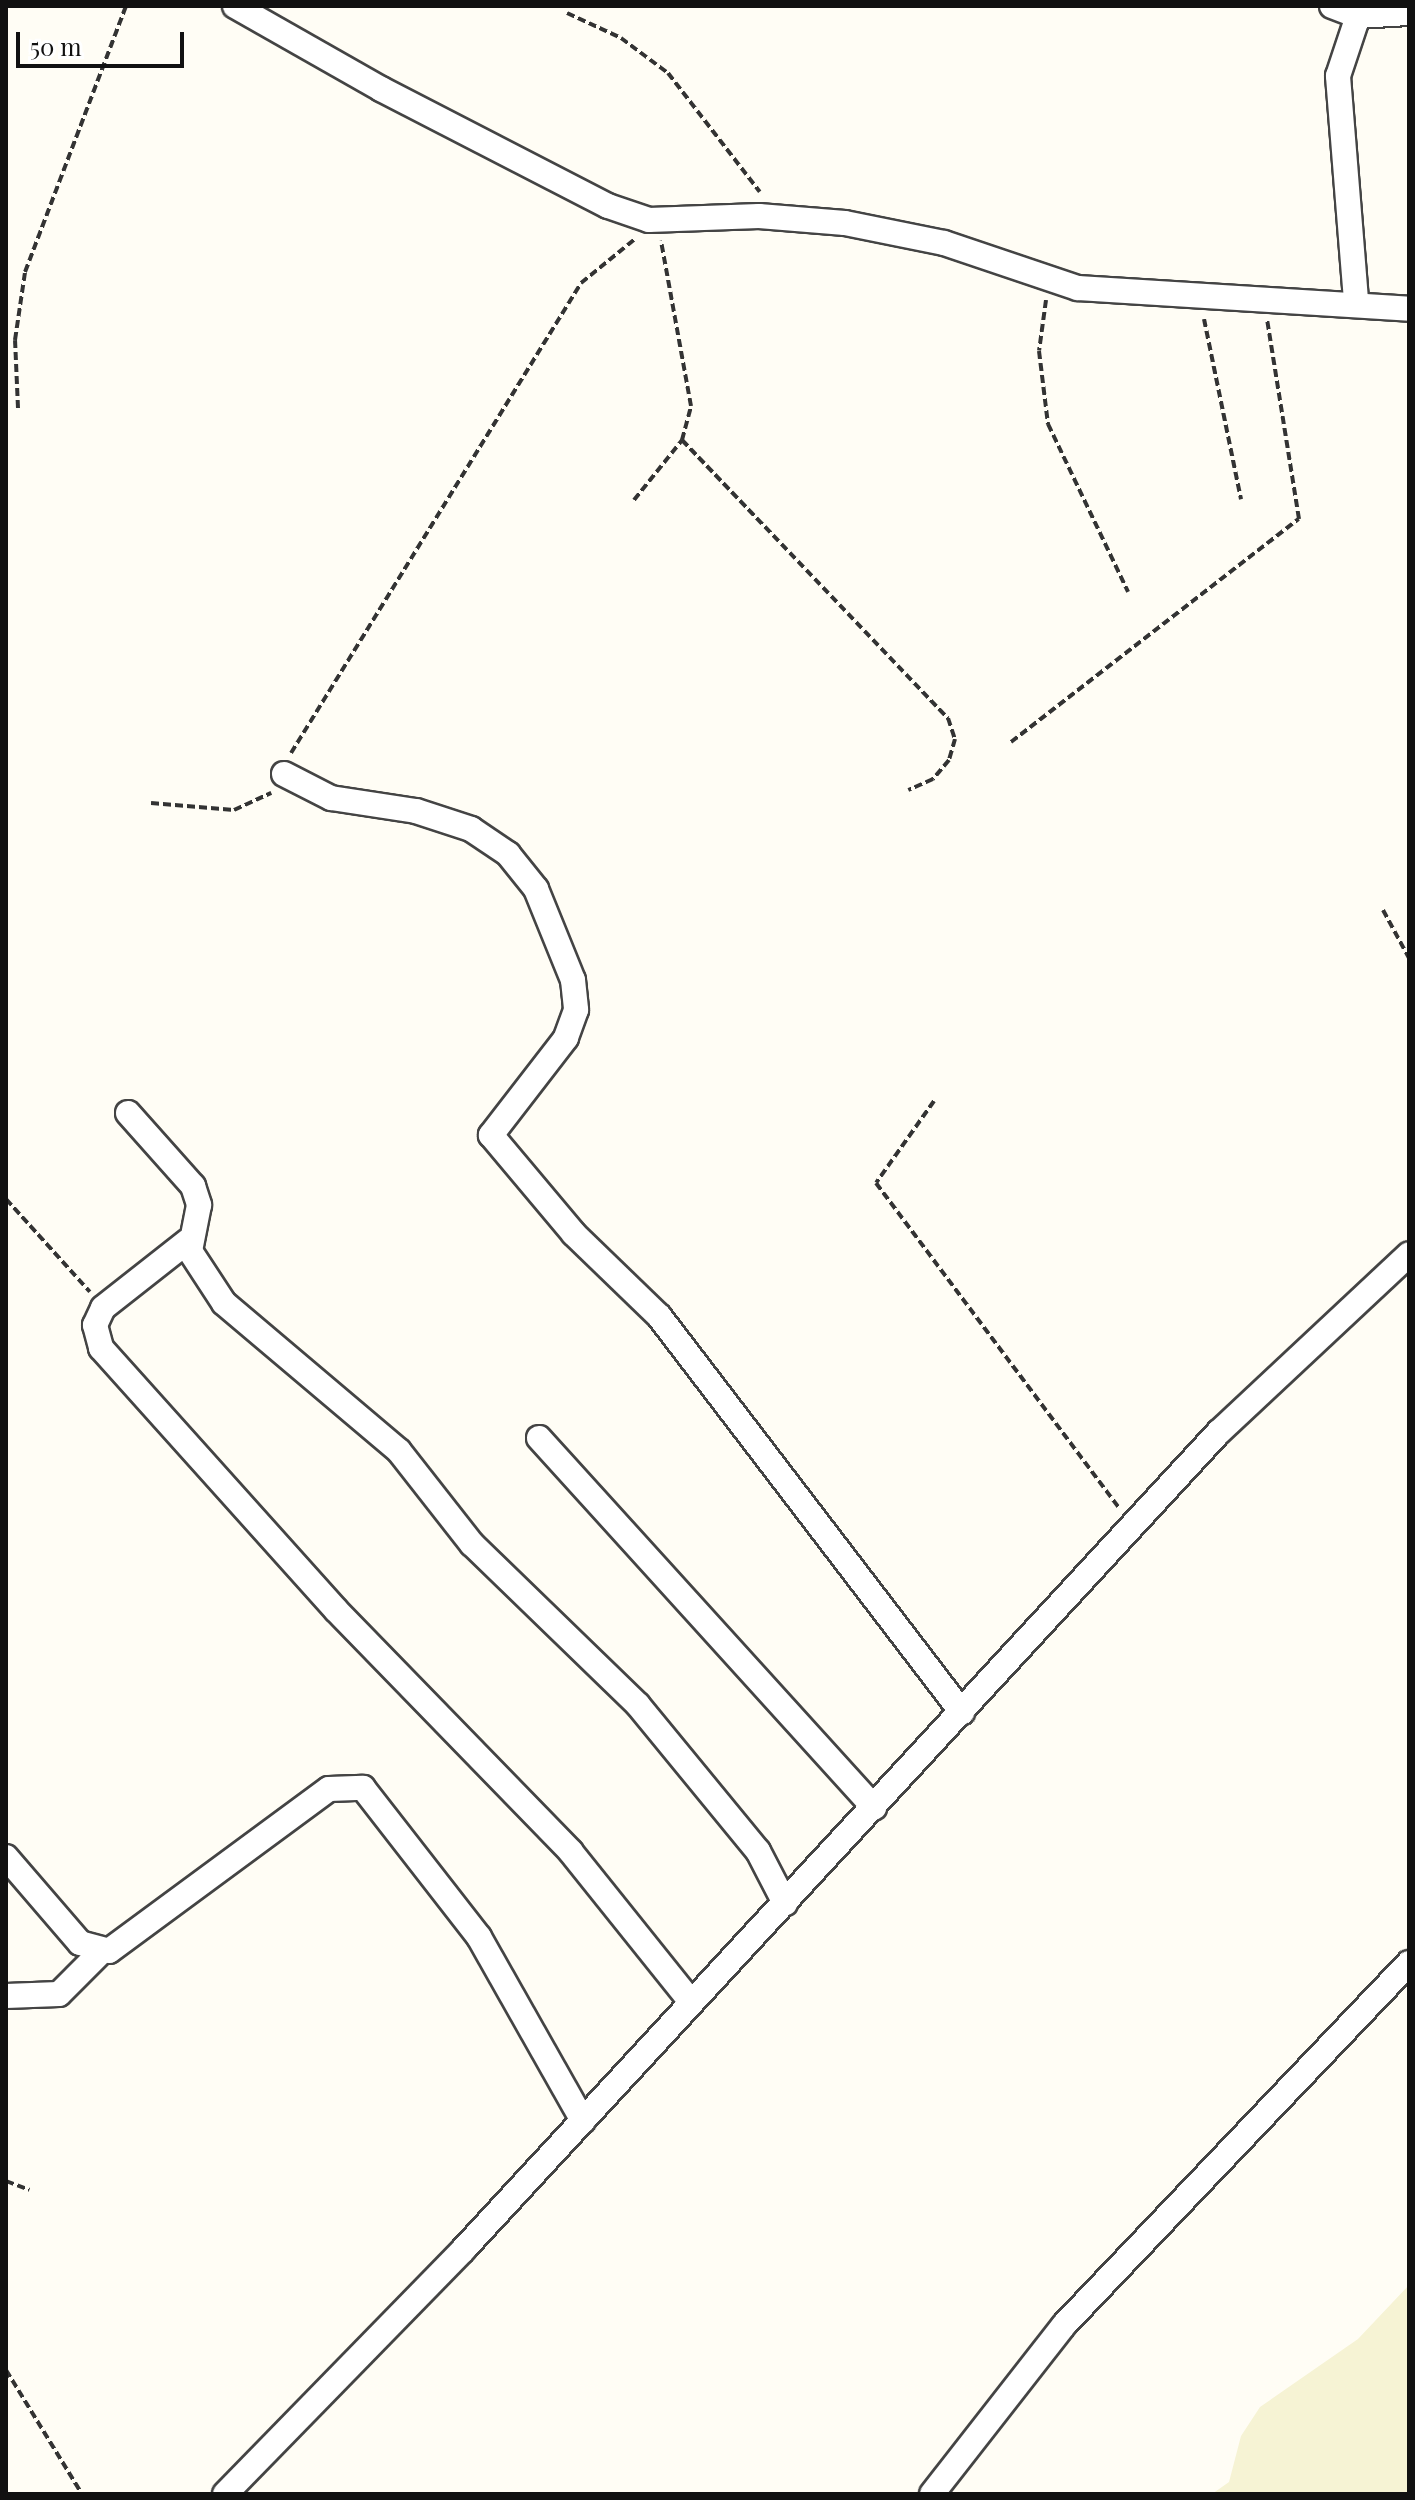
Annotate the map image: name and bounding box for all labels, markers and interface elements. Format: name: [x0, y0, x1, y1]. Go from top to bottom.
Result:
scale bar: [20, 16, 188, 66]
text: 50 m: [30, 30, 82, 62]

